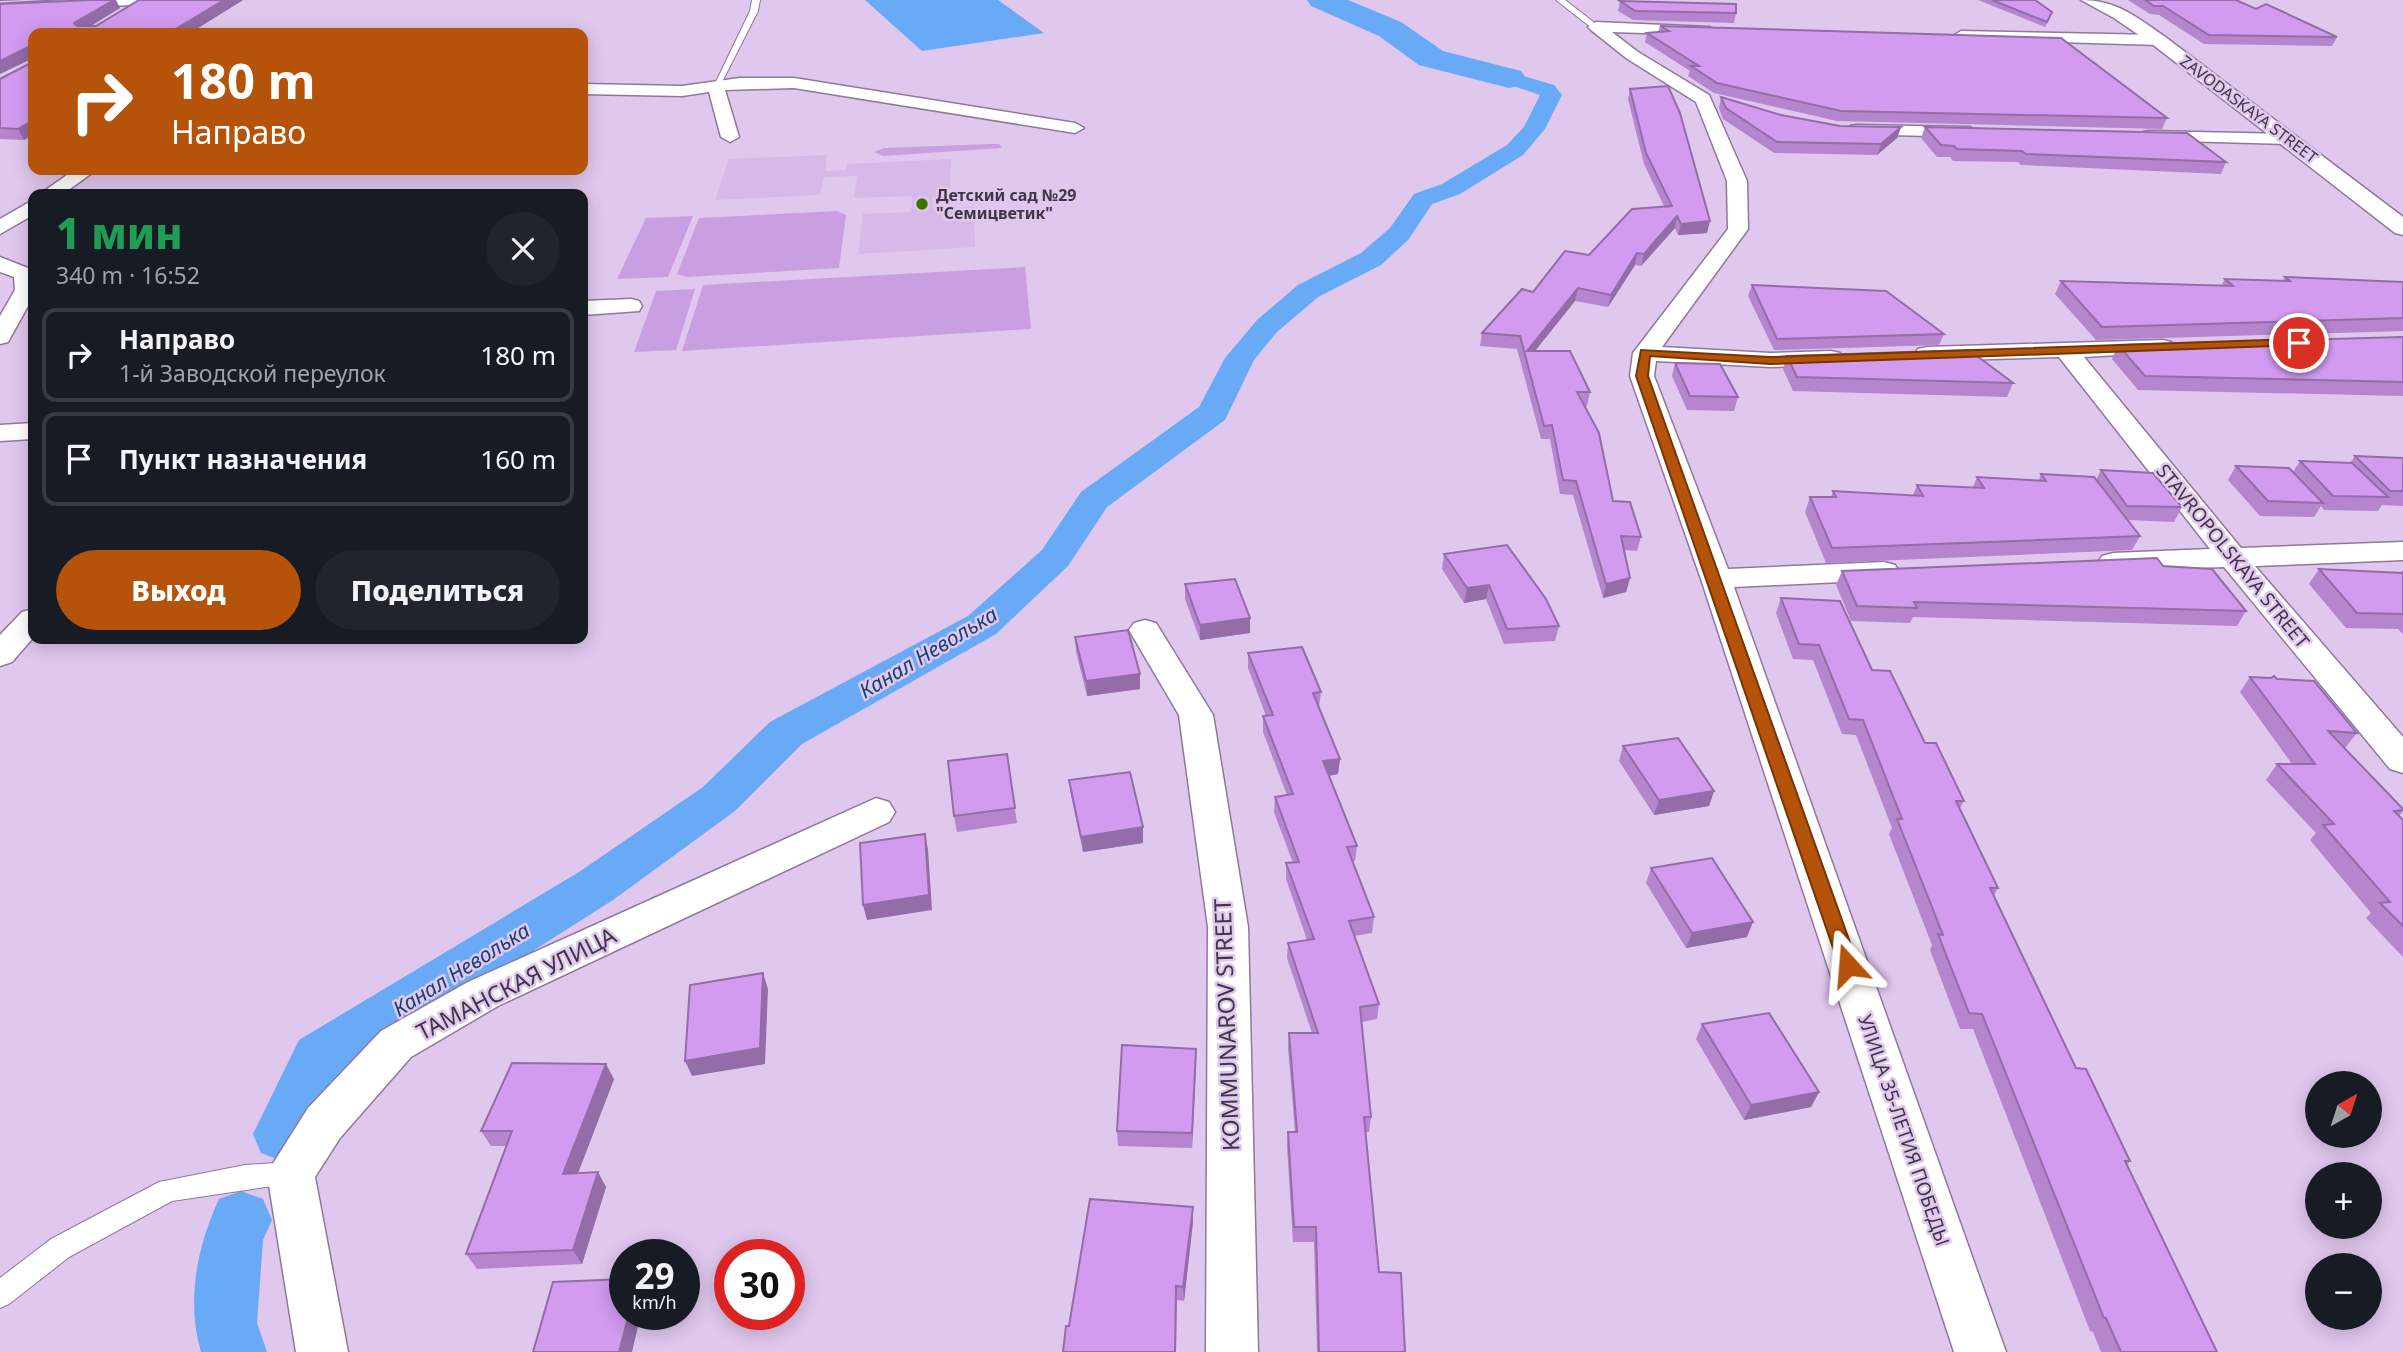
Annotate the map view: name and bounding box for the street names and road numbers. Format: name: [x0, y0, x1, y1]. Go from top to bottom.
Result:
street label: ZAVODASKAYA STREET: [2176, 50, 2322, 168]
street label: STAVROPOLSKAYA STREET: [2151, 459, 2316, 654]
street label: KOMMUNAROV STREET: [1206, 898, 1246, 1152]
street label: ТАМАНСКАЯ УЛИЦА: [411, 919, 622, 1047]
street label: УЛИЦА 35-ЛЕТИЯ ПОБЕДЫ: [1852, 1011, 1956, 1249]

